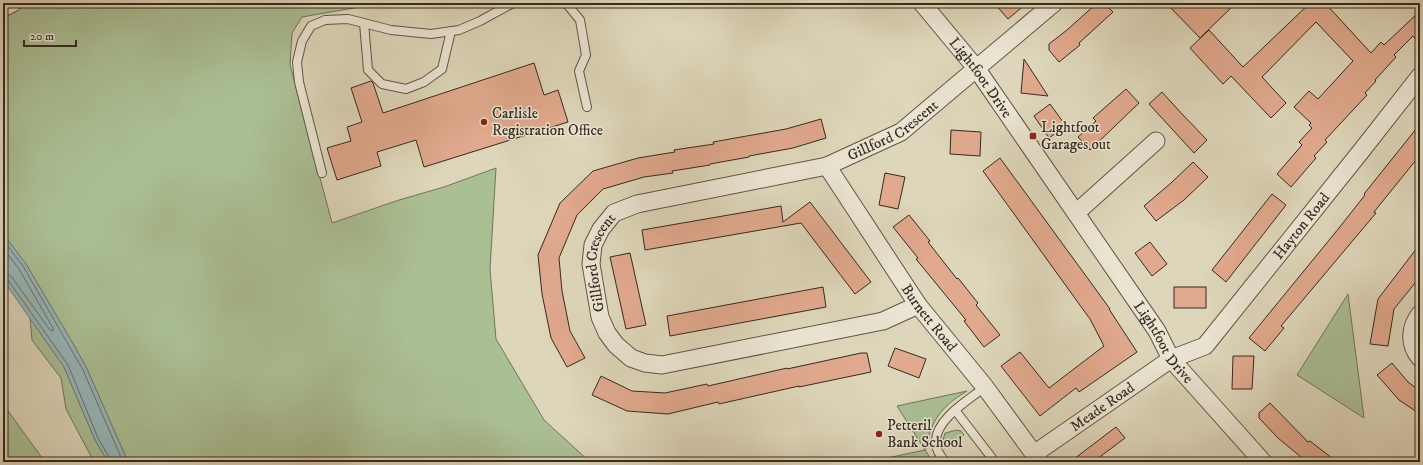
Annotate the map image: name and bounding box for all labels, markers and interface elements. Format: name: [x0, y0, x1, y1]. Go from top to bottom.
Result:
scale bar: [24, 22, 76, 48]
text: 20 m: [30, 29, 54, 44]
street label: Lightfoot Drive: [945, 34, 1016, 122]
street label: Gillford Crescent: [844, 96, 942, 165]
place label: Carlisle Registration Office: [492, 104, 603, 140]
marker: Carlisle Registration Office: [479, 117, 489, 127]
place label: Lightfoot Garages out: [1041, 118, 1111, 154]
marker: Lightfoot Garages out: [1028, 131, 1038, 141]
street label: Hayton Road: [1269, 189, 1334, 263]
street label: Gillford Crescent: [582, 209, 620, 313]
street label: Burnett Road: [897, 281, 961, 356]
street label: Lightfoot Drive: [1129, 298, 1197, 388]
street label: Meade Road: [1067, 378, 1139, 436]
place label: Petteril Bank School: [887, 416, 963, 452]
marker: Petteril Bank School: [874, 429, 884, 439]

